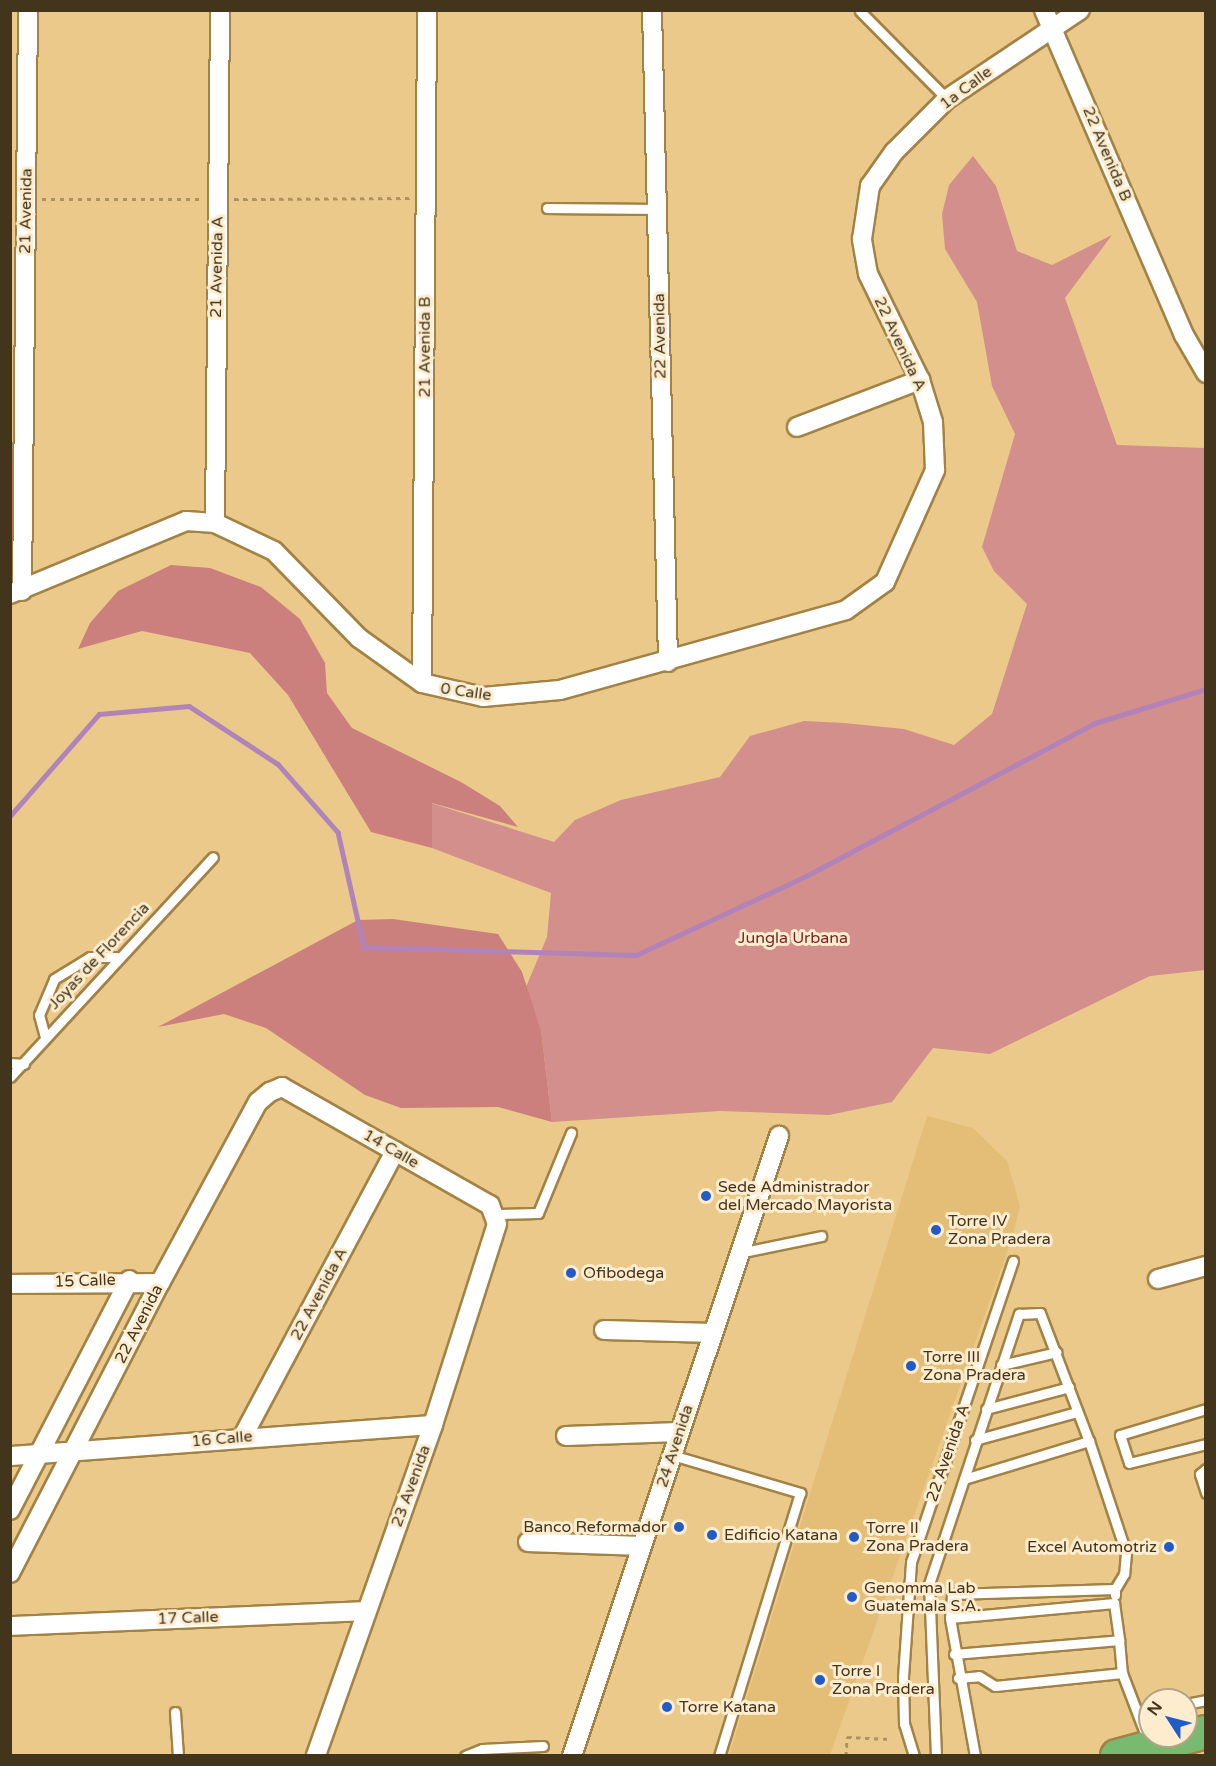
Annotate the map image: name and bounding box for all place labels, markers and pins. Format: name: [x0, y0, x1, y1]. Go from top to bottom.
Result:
place label: Sede Administrador del Mercado Mayorista: [718, 1177, 892, 1215]
marker: Sede Administrador del Mercado Mayorista: [699, 1189, 713, 1203]
place label: Torre IV Zona Pradera: [948, 1211, 1051, 1249]
marker: Torre IV Zona Pradera: [929, 1223, 943, 1237]
place label: Ofibodega: [583, 1263, 664, 1283]
marker: Ofibodega: [564, 1266, 578, 1280]
place label: Torre III Zona Pradera: [923, 1347, 1026, 1385]
marker: Torre III Zona Pradera: [904, 1359, 918, 1373]
place label: Banco Reformador: [523, 1517, 667, 1537]
place label: Torre II Zona Pradera: [866, 1518, 969, 1556]
marker: Banco Reformador: [672, 1520, 686, 1534]
place label: Edificio Katana: [724, 1525, 838, 1545]
marker: Edificio Katana: [705, 1528, 719, 1542]
marker: Torre II Zona Pradera: [847, 1530, 861, 1544]
place label: Excel Automotriz: [1027, 1537, 1157, 1557]
marker: Excel Automotriz: [1162, 1540, 1176, 1554]
place label: Genomma Lab Guatemala S.A.: [864, 1578, 981, 1616]
marker: Genomma Lab Guatemala S.A.: [845, 1590, 859, 1604]
place label: Torre I Zona Pradera: [832, 1661, 935, 1699]
marker: Torre I Zona Pradera: [813, 1673, 827, 1687]
place label: Torre Katana: [679, 1697, 776, 1717]
marker: Torre Katana: [660, 1700, 674, 1714]

